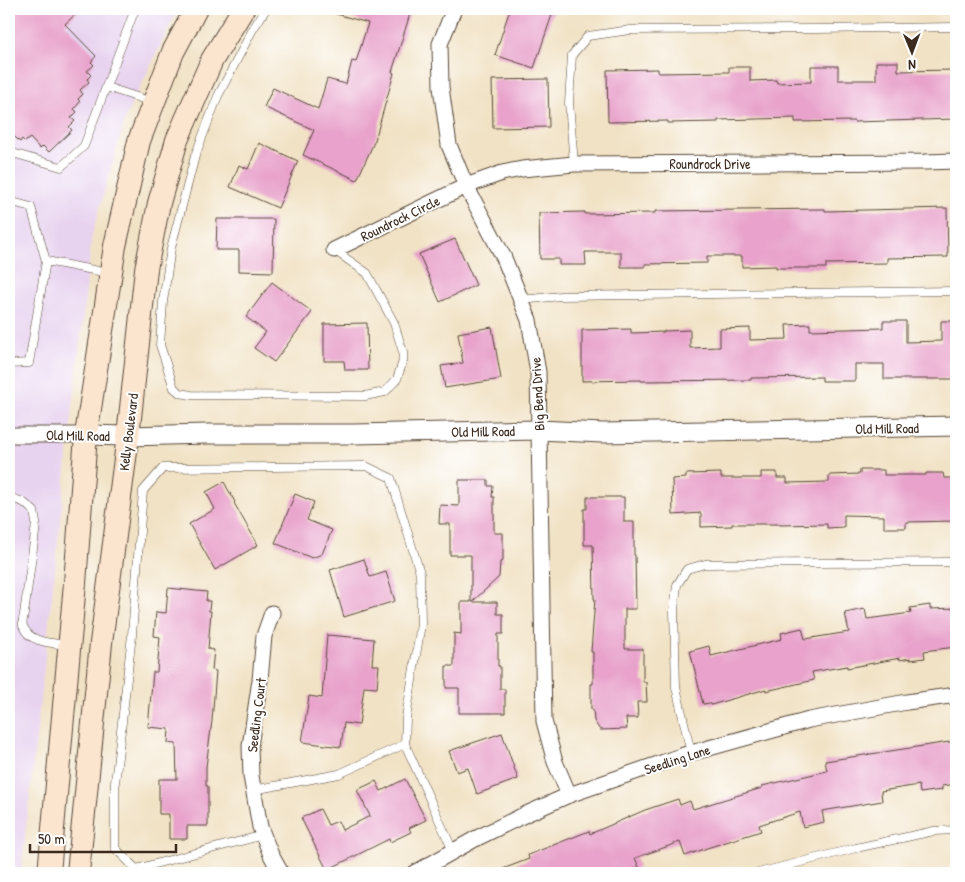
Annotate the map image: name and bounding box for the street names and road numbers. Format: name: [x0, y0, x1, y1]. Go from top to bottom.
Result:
street label: Roundrock Drive: [669, 154, 751, 173]
street label: Roundrock Circle: [357, 190, 443, 245]
street label: Big Bend Drive: [526, 356, 549, 431]
street label: Kelly Boulevard: [114, 392, 143, 472]
street label: Old Mill Road: [855, 418, 920, 438]
street label: Old Mill Road: [451, 421, 516, 441]
street label: Old Mill Road: [46, 425, 111, 445]
street label: Seedling Court: [242, 677, 271, 753]
street label: Seedling Lane: [642, 739, 713, 780]

